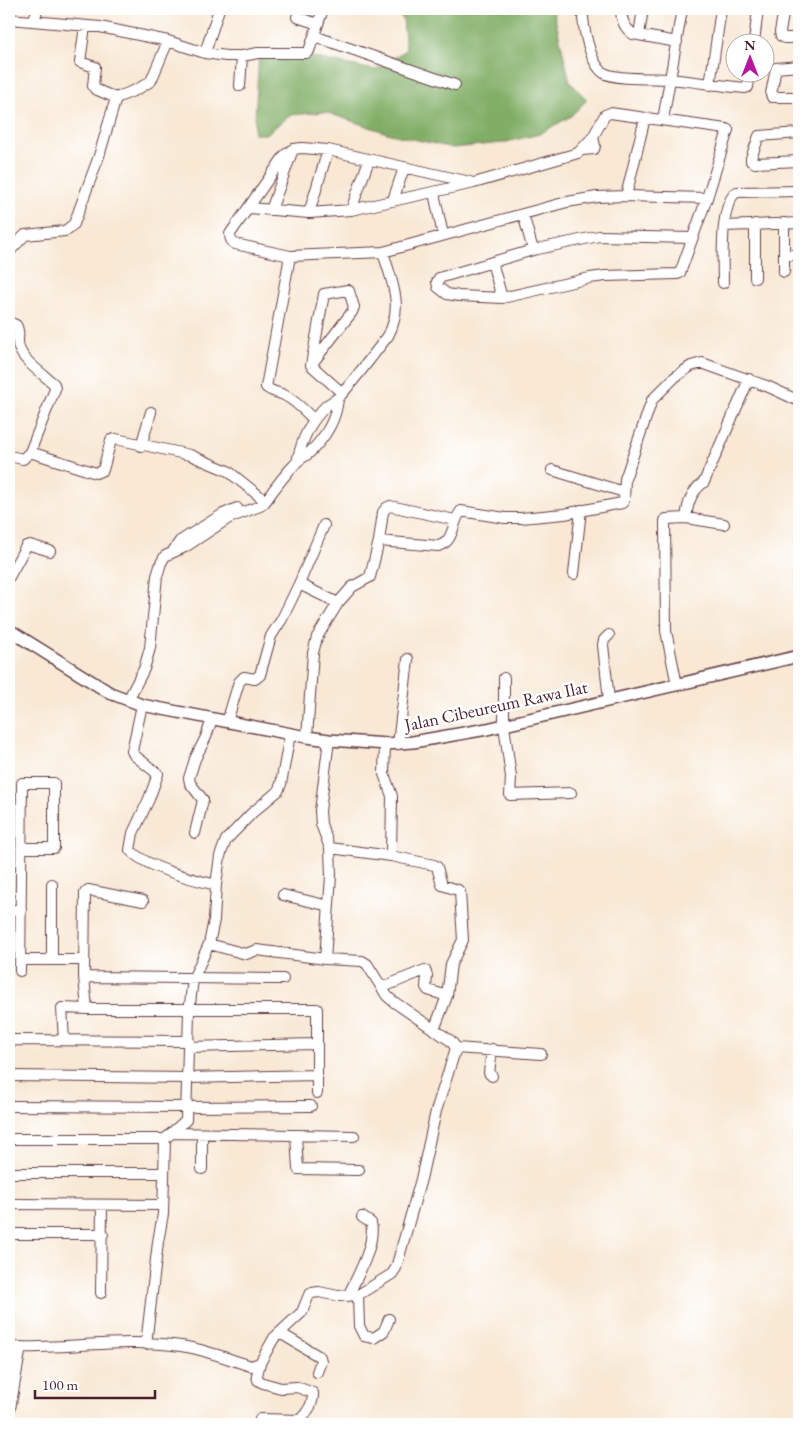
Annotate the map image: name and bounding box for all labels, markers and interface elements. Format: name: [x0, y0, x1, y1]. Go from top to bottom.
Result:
north arrow: [726, 32, 776, 82]
text: N: [744, 36, 756, 54]
street label: Jalan Cibeureum Rawa Ilat: [400, 675, 590, 737]
scale bar: [35, 1368, 155, 1400]
text: 100 m: [42, 1375, 79, 1394]

